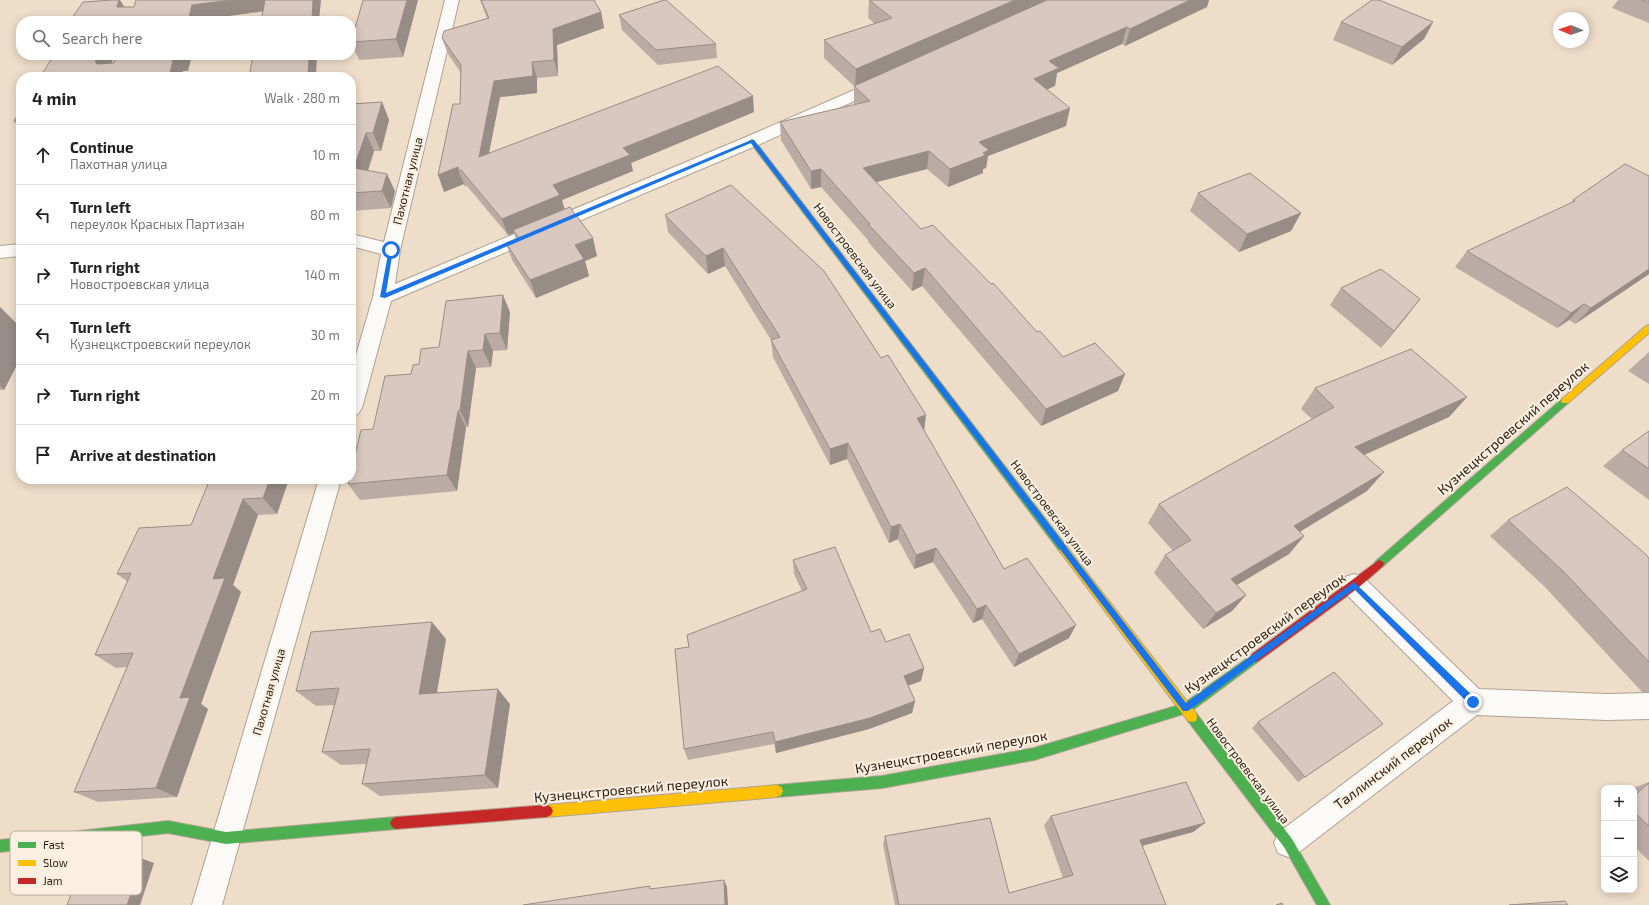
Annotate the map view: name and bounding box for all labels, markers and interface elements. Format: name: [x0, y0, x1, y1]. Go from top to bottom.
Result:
north arrow: [1553, 12, 1589, 48]
search box: [16, 16, 356, 60]
icon: search: [30, 27, 52, 49]
text: Search here: [62, 29, 143, 47]
text: 4 min: [32, 88, 76, 108]
text: Walk · 280 m: [264, 90, 340, 106]
street label: Пахотная улица: [389, 135, 426, 226]
text: Continue: [70, 138, 133, 156]
icon: ahead: [32, 144, 54, 166]
text: 10 m: [313, 147, 340, 163]
text: Пахотная улица: [70, 156, 167, 172]
text: Turn left: [70, 198, 131, 216]
street label: Новостроевская улица: [811, 200, 900, 312]
icon: left: [32, 204, 54, 226]
text: 80 m: [310, 207, 340, 223]
text: переулок Красных Партизан: [70, 216, 244, 232]
route start: [382, 241, 400, 259]
text: Turn right: [70, 258, 140, 276]
icon: right: [32, 264, 54, 286]
text: 140 m: [305, 267, 340, 283]
text: Новостроевская улица: [70, 276, 210, 292]
text: Turn left: [70, 318, 131, 336]
icon: left: [32, 324, 54, 346]
text: 30 m: [311, 327, 340, 343]
text: Кузнецкстроевский переулок: [70, 336, 251, 352]
street label: Кузнецкстроевский переулок: [1434, 357, 1592, 498]
icon: right: [32, 384, 54, 406]
text: Turn right: [70, 386, 140, 404]
text: 20 m: [311, 387, 340, 403]
icon: arrive: [32, 444, 54, 466]
text: Arrive at destination: [70, 446, 216, 464]
street label: Новостроевская улица: [1008, 457, 1097, 569]
street label: Кузнецкстроевский переулок: [1181, 568, 1349, 697]
street label: Пахотная улица: [249, 647, 288, 737]
route end: [1464, 693, 1482, 711]
street label: Таллинский переулок: [1330, 712, 1456, 813]
street label: Новостроевская улица: [1204, 715, 1293, 827]
street label: Кузнецкстроевский переулок: [853, 726, 1049, 777]
street label: Кузнецкстроевский переулок: [533, 772, 729, 805]
map controls: [1601, 785, 1637, 893]
button: +: [1601, 785, 1637, 821]
button: −: [1601, 821, 1637, 857]
legend: [10, 831, 142, 895]
text: Fast: [43, 838, 65, 851]
text: Slow: [43, 856, 68, 869]
button: layers: [1601, 857, 1637, 893]
text: Jam: [43, 874, 62, 887]

